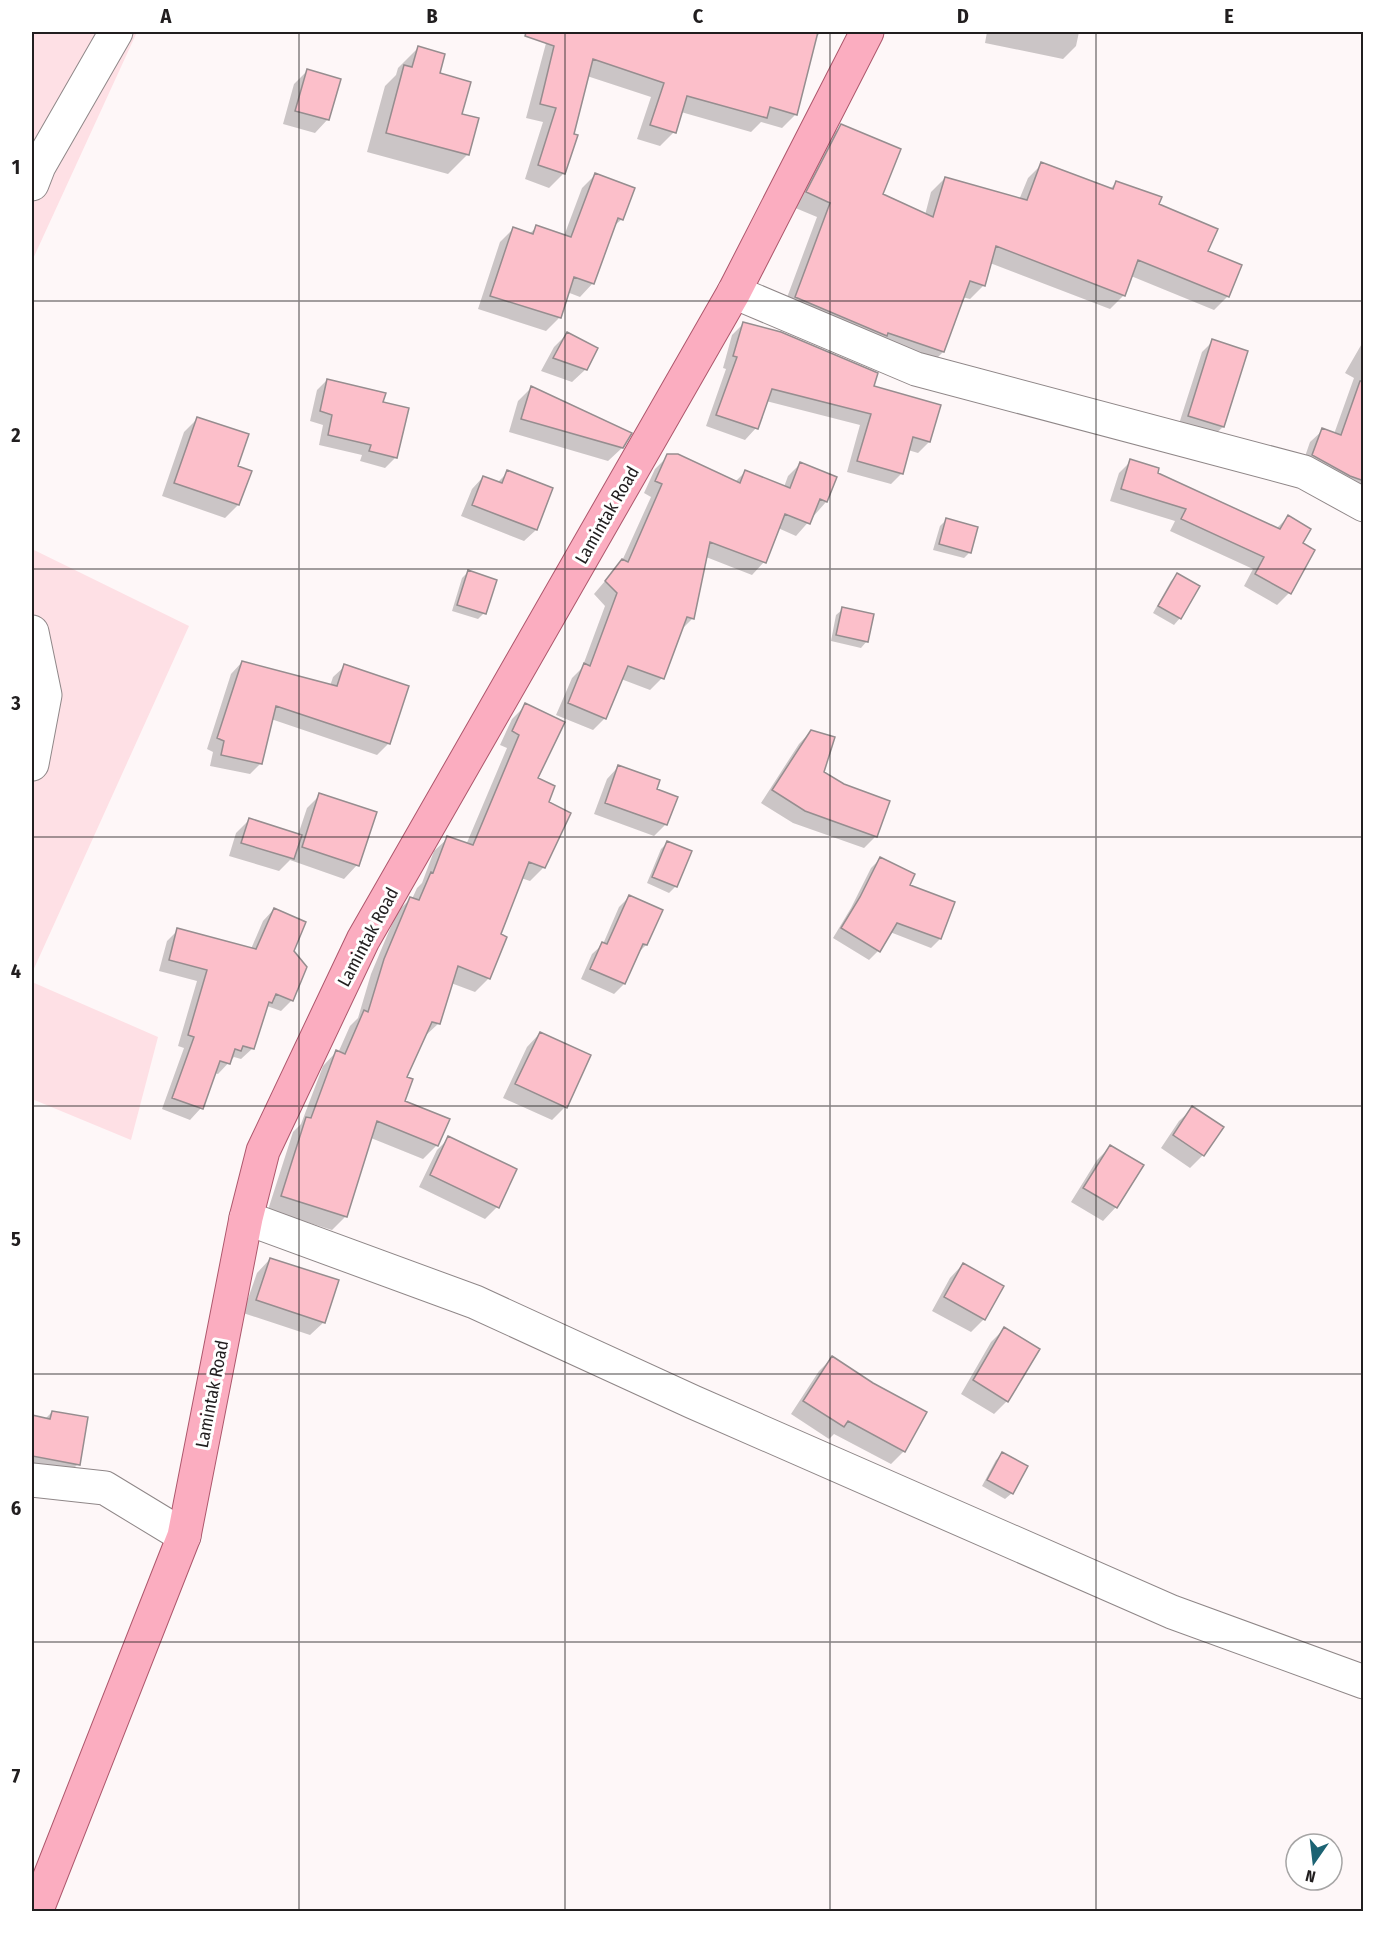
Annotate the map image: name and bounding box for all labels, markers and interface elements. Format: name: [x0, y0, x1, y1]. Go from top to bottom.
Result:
text: A: [160, 4, 173, 28]
text: B: [426, 4, 438, 28]
text: C: [693, 4, 704, 28]
text: D: [957, 4, 969, 28]
text: E: [1224, 4, 1234, 28]
text: 1: [12, 155, 20, 179]
text: 2: [10, 423, 21, 447]
street label: Lamintak Road: [570, 462, 644, 568]
text: 3: [10, 691, 21, 715]
street label: Lamintak Road: [333, 884, 403, 990]
text: 4: [11, 959, 21, 983]
text: 5: [11, 1227, 21, 1251]
street label: Lamintak Road: [191, 1338, 233, 1450]
text: 6: [11, 1496, 21, 1520]
text: 7: [12, 1764, 21, 1788]
north arrow: [1284, 1832, 1344, 1892]
text: N: [1304, 1866, 1317, 1886]

